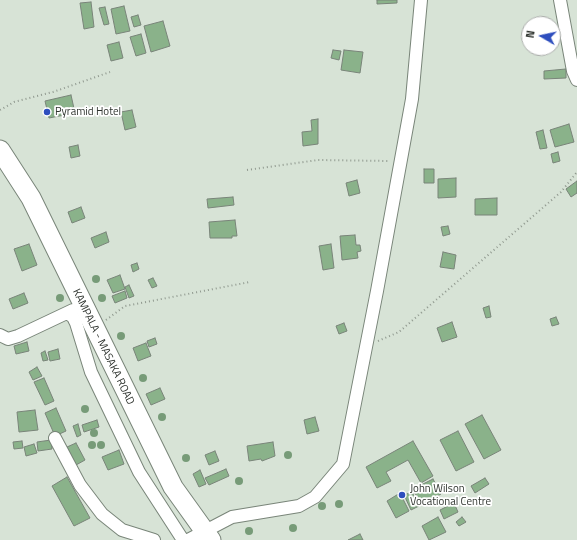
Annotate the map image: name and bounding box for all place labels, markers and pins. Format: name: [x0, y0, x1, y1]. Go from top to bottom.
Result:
place label: Pyramid Hotel: [55, 105, 121, 119]
marker: Pyramid Hotel: [42, 107, 52, 117]
place label: John Wilson Vocational Centre: [410, 482, 491, 508]
marker: John Wilson Vocational Centre: [397, 490, 407, 500]

